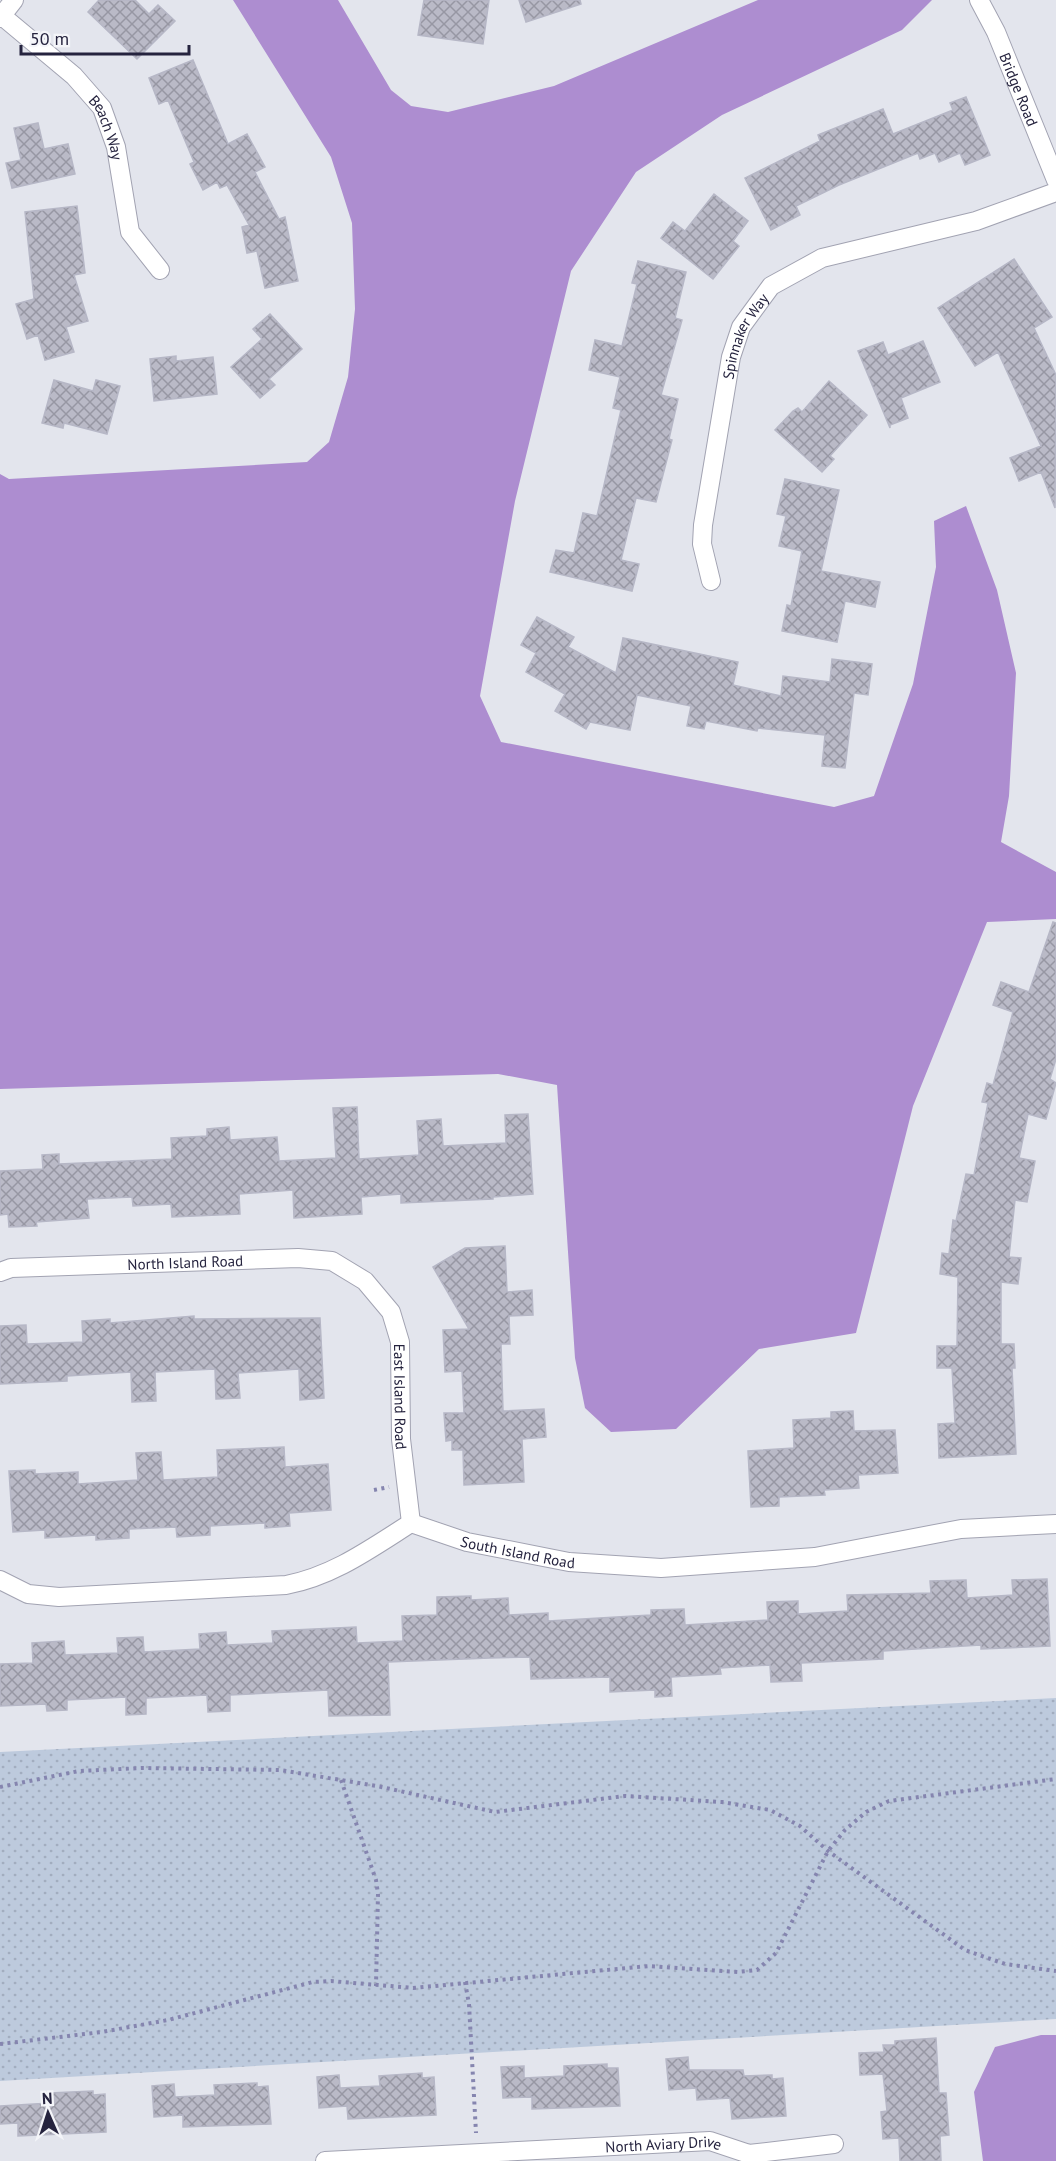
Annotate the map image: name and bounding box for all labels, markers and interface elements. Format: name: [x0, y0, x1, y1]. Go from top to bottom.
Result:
scale bar: [21, 18, 189, 56]
text: 50 m: [30, 27, 69, 50]
street label: Bridge Road: [996, 50, 1043, 129]
street label: Beach Way: [85, 91, 127, 161]
street label: Spinnaker Way: [718, 289, 772, 381]
street label: North Island Road: [127, 1250, 243, 1273]
street label: East Island Road: [391, 1344, 412, 1450]
street label: South Island Road: [458, 1531, 576, 1572]
north arrow: [18, 2083, 78, 2143]
text: N: [41, 2088, 53, 2108]
street label: North Aviary Drive: [605, 2131, 724, 2156]

